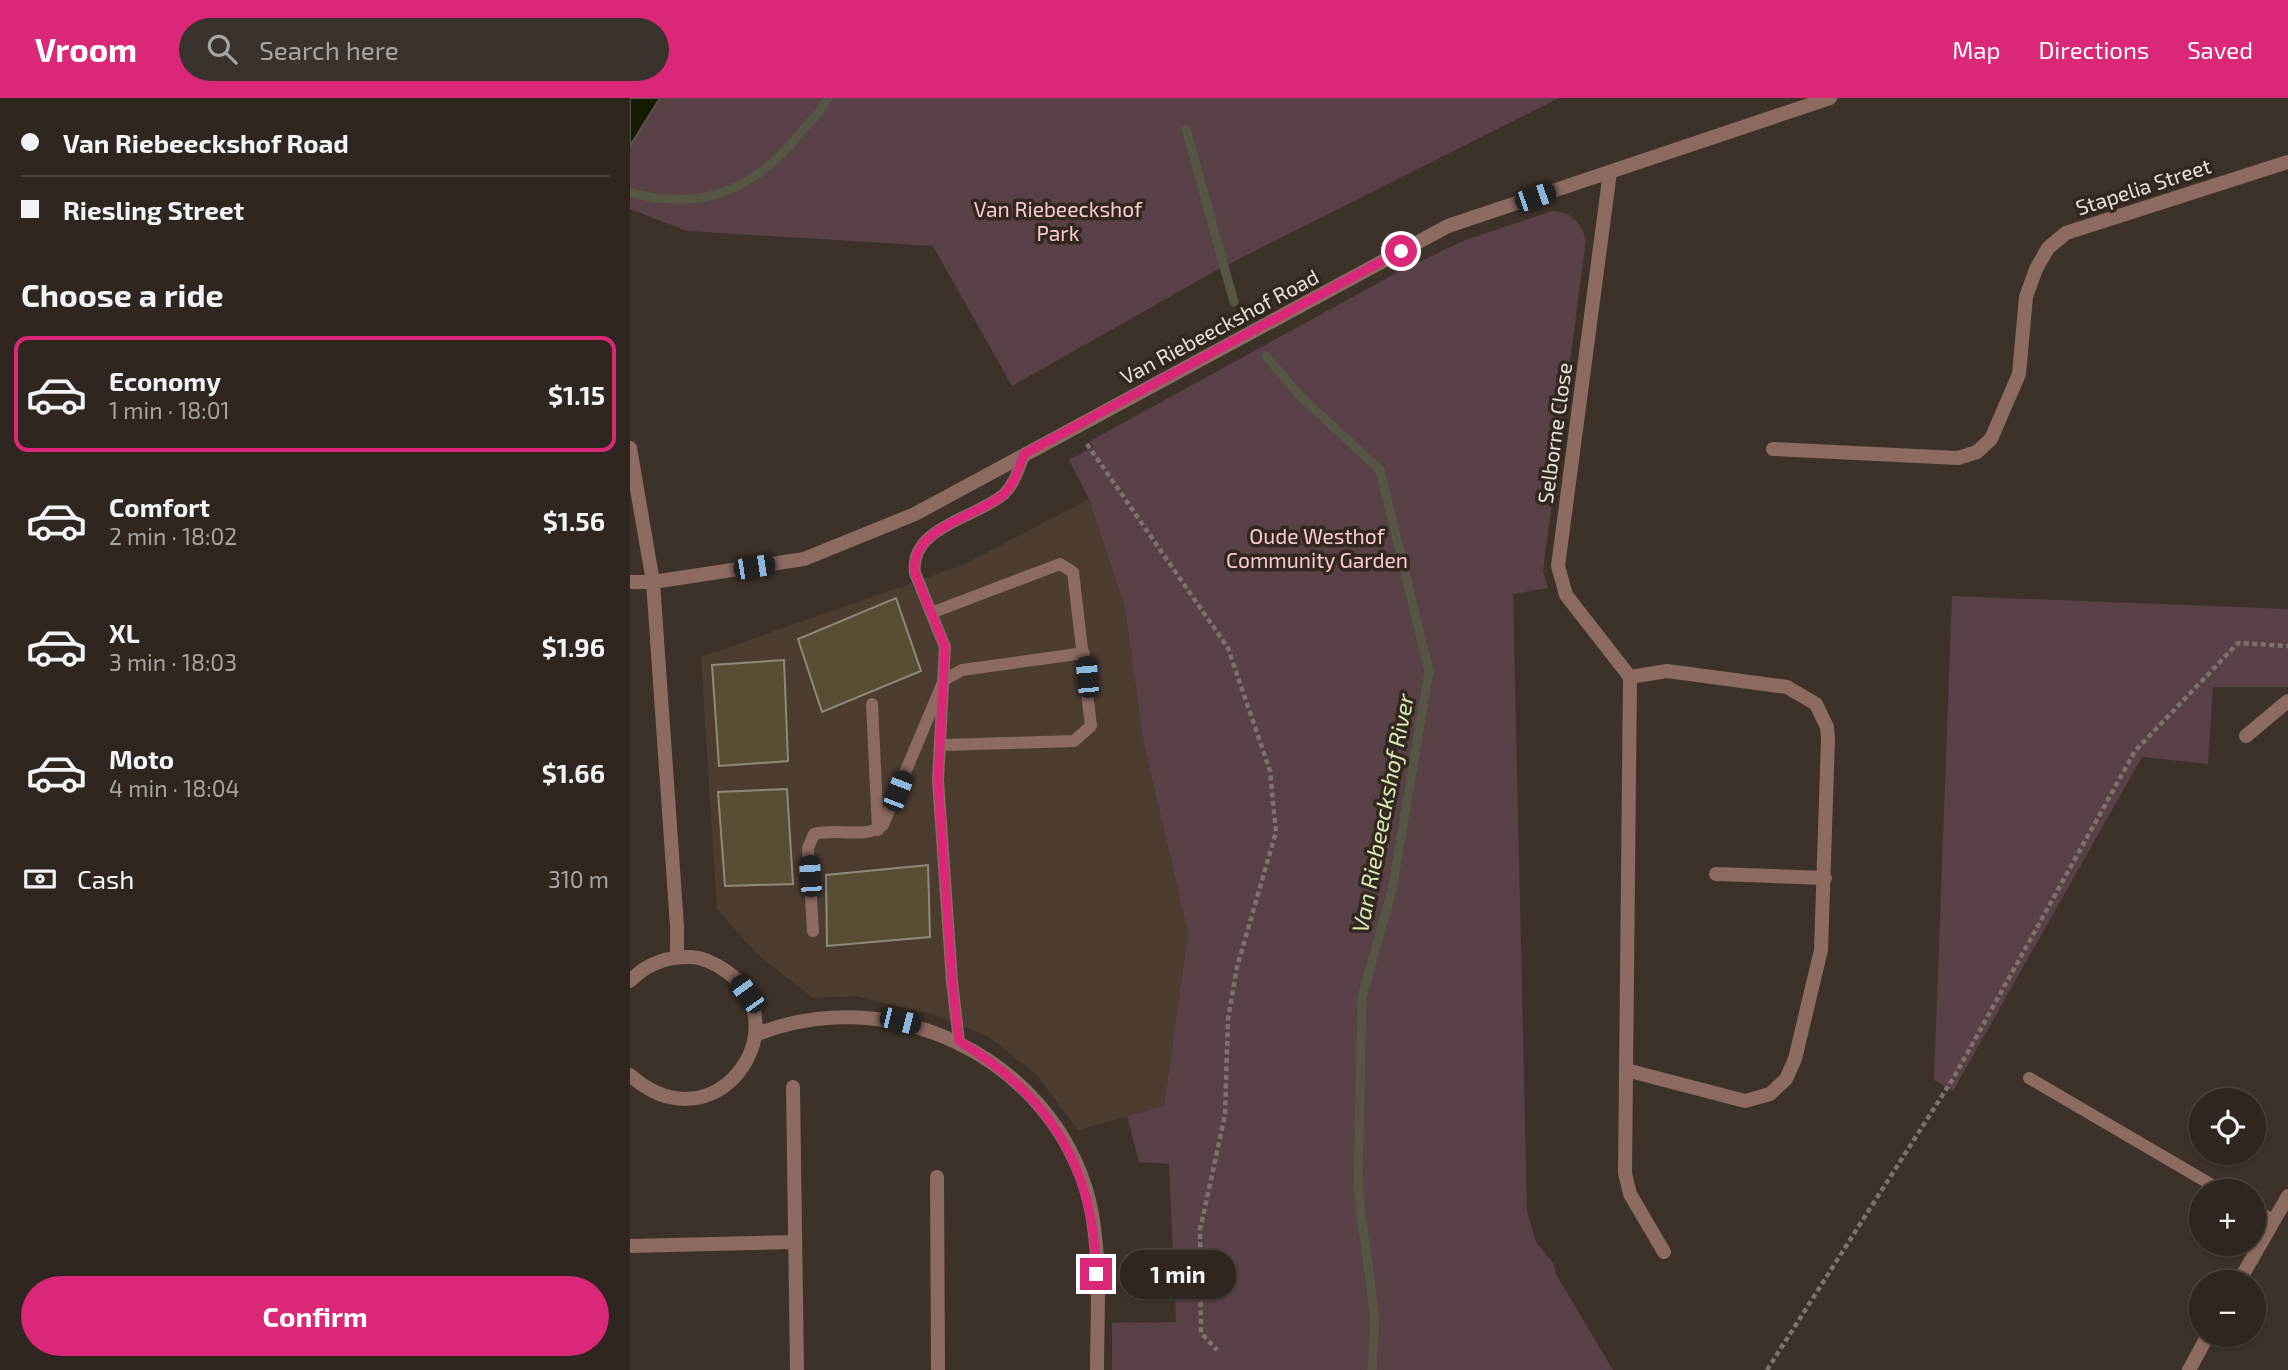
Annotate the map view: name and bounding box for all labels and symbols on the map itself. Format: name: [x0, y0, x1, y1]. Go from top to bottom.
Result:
street label: Stapelia Street: [2072, 152, 2214, 220]
car: [1512, 180, 1559, 214]
park label: Van Riebeeckshof Park: [974, 196, 1143, 245]
route start: [1385, 235, 1417, 267]
street label: Van Riebeeckshof Road: [1116, 263, 1322, 389]
street label: Selborne Close: [1532, 361, 1576, 505]
park label: Oude Westhof Community Garden: [1226, 523, 1408, 572]
car: [732, 553, 777, 581]
car: [1075, 655, 1100, 699]
water label: Van Riebeeckshof River: [1345, 690, 1419, 935]
car: [881, 768, 916, 814]
car: [799, 854, 822, 898]
car: [727, 971, 768, 1017]
car: [878, 1006, 923, 1036]
callout: 1 min: [1120, 1250, 1236, 1298]
route end: [1080, 1258, 1112, 1290]

